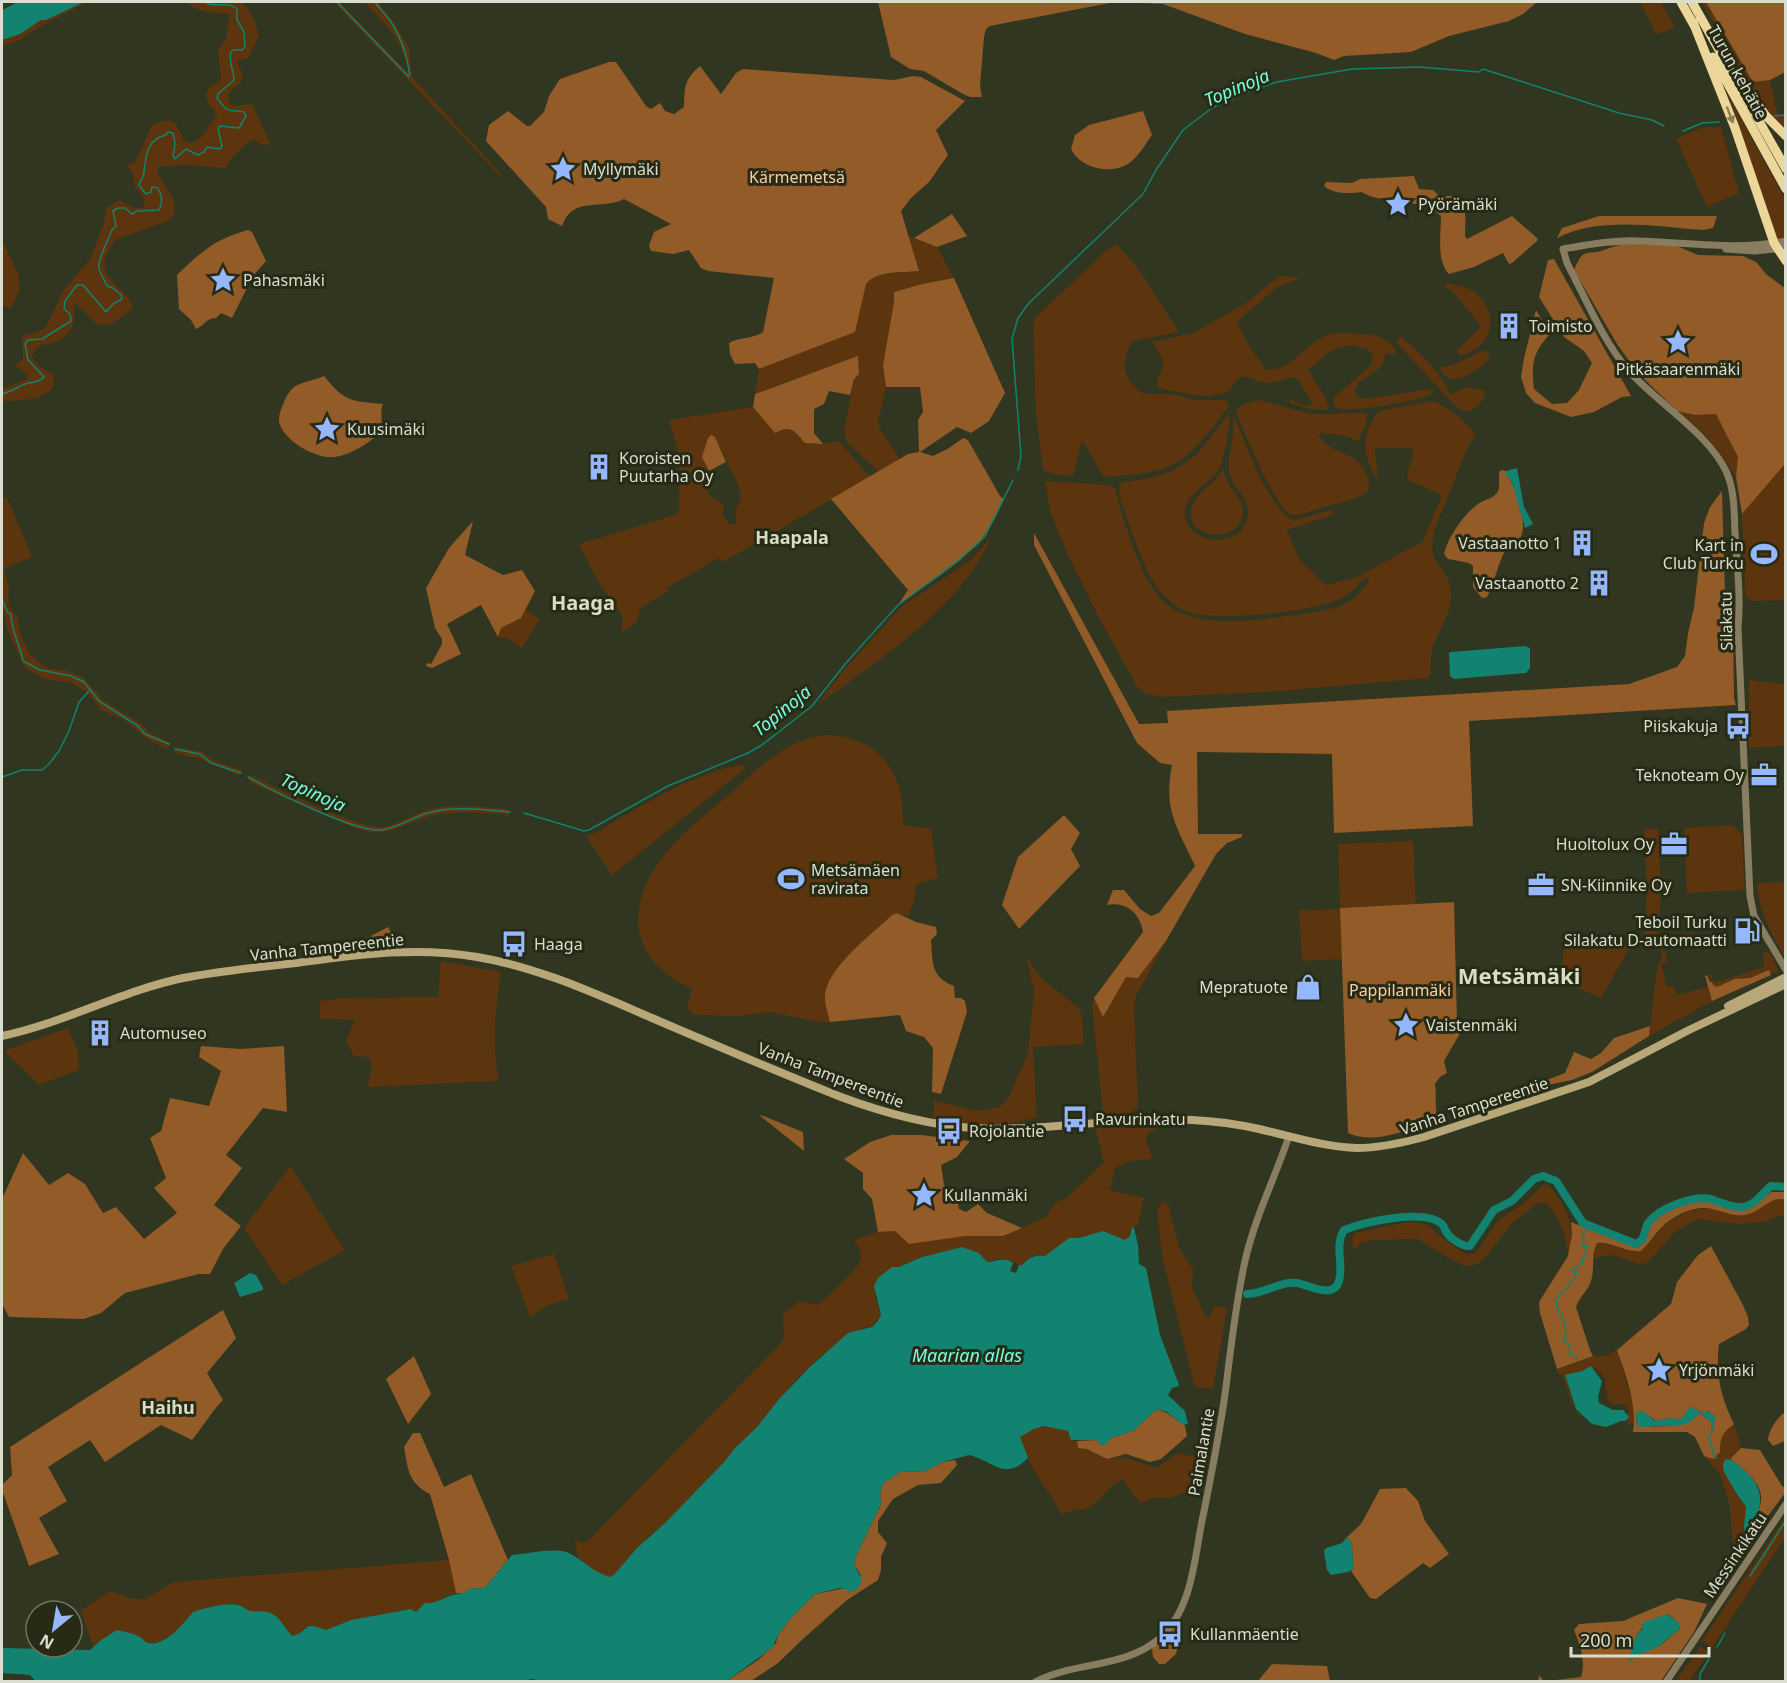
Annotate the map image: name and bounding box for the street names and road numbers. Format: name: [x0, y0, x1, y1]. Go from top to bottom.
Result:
street label: Turun kehätie: [1703, 21, 1773, 123]
street label: Silakatu: [1714, 591, 1738, 651]
street label: Vanha Tampereentie: [249, 928, 405, 966]
street label: Vanha Tampereentie: [755, 1037, 907, 1113]
street label: Vanha Tampereentie: [1397, 1072, 1551, 1140]
street label: Paimalantie: [1182, 1406, 1220, 1498]
street label: Messinkikatu: [1698, 1508, 1772, 1602]

